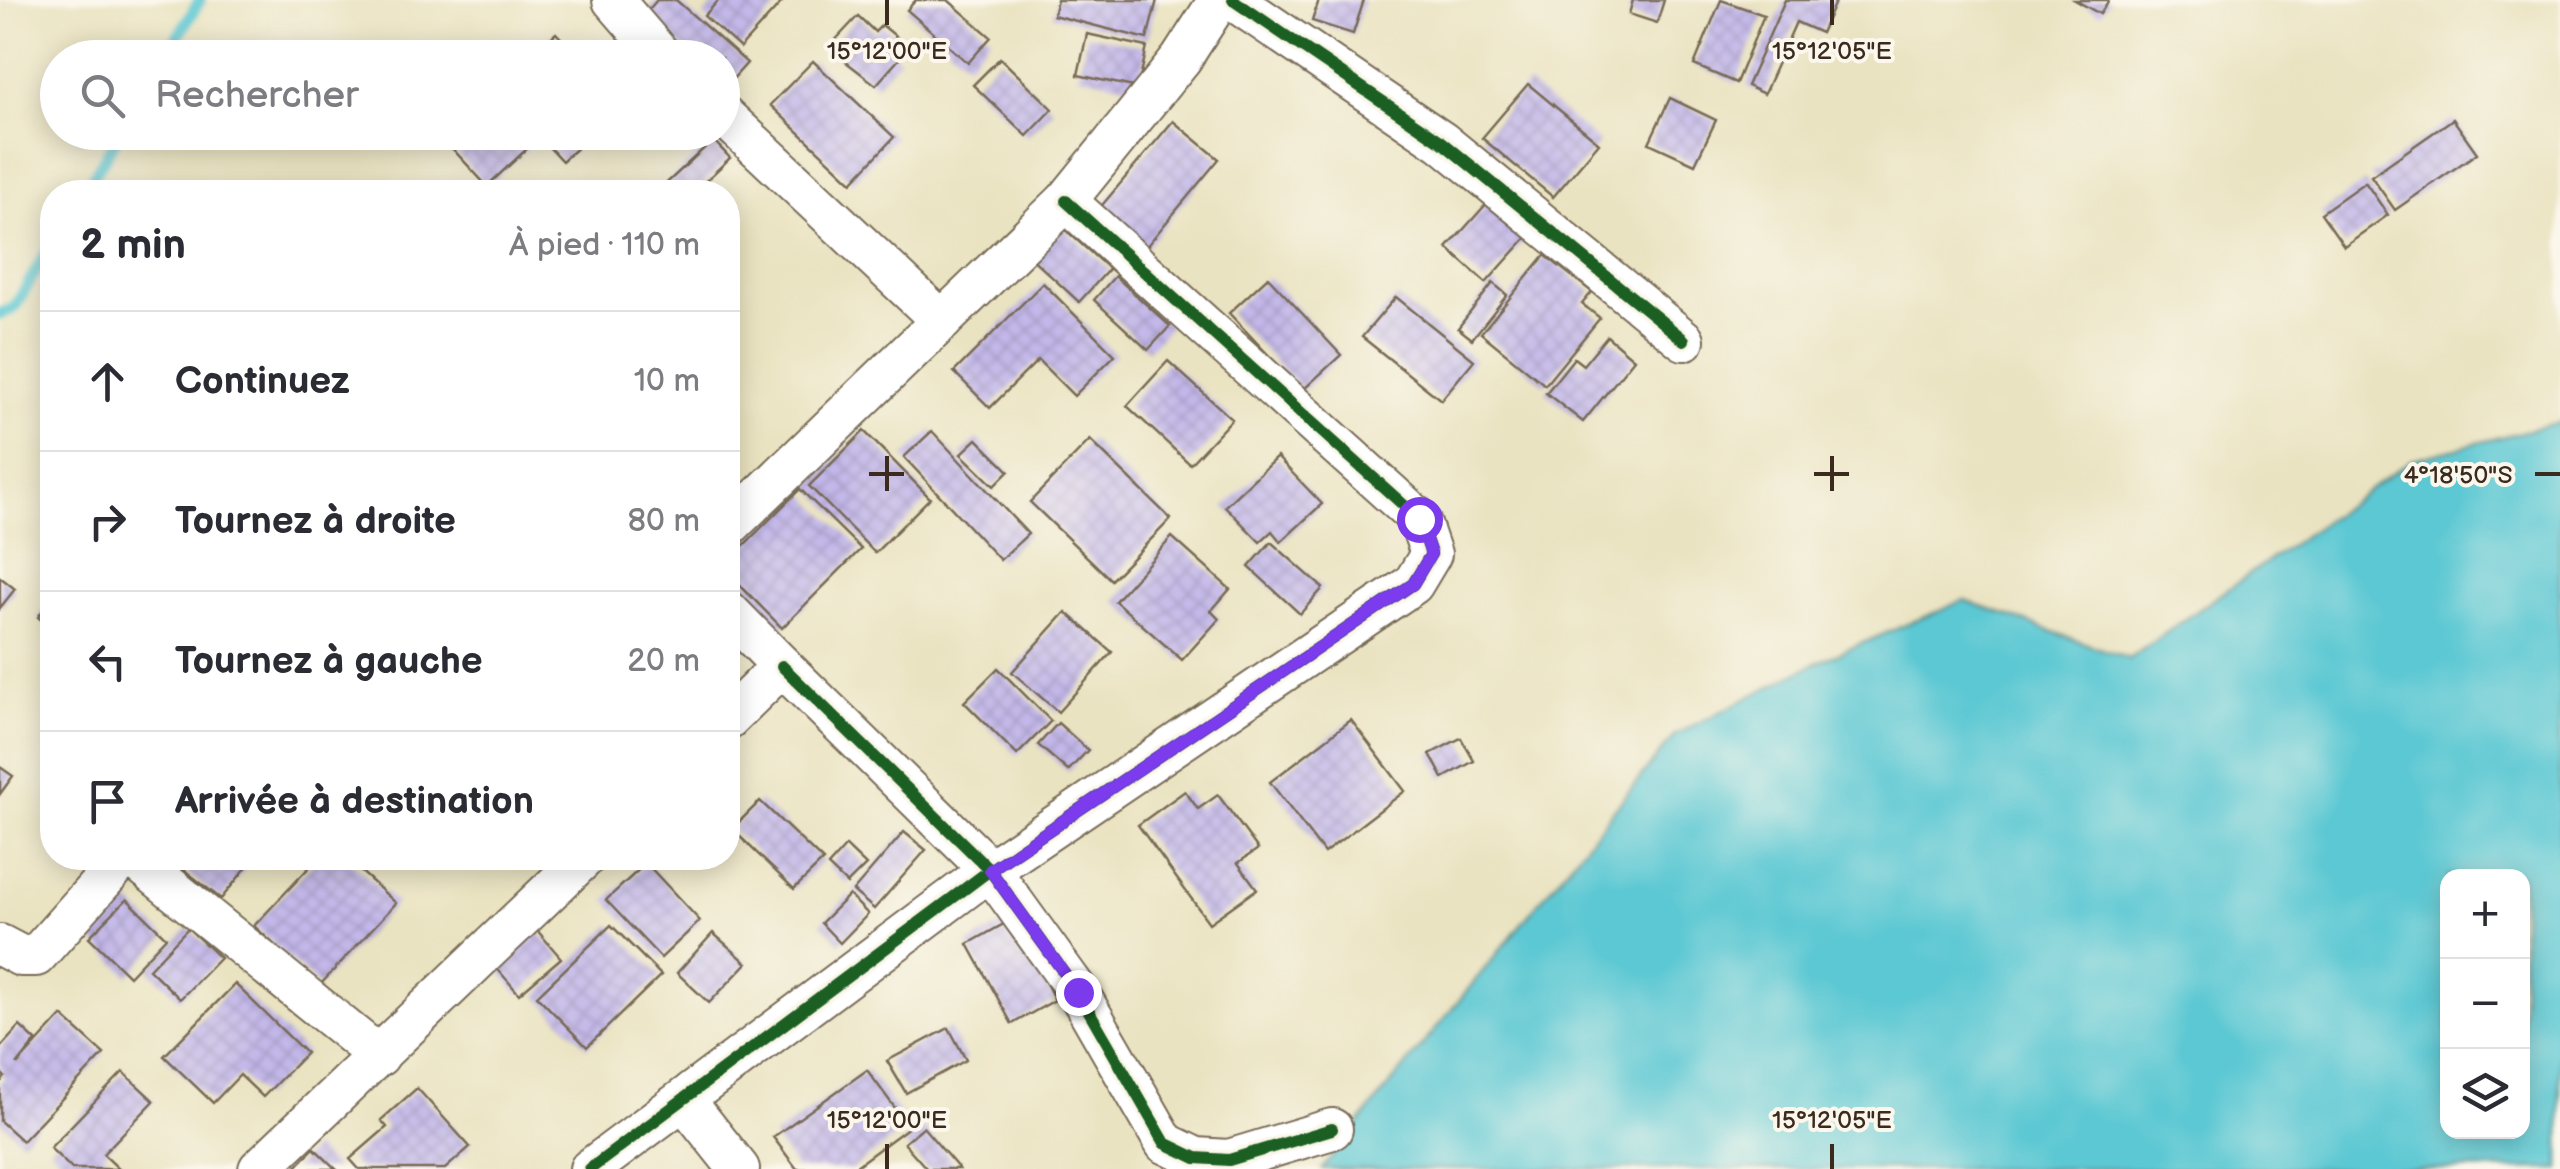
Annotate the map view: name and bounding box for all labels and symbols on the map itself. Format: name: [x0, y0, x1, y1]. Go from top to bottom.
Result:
text: 15°12'00"E: [827, 36, 947, 67]
text: 15°12'05"E: [1772, 36, 1892, 67]
text: 4°18'50"S: [2403, 460, 2513, 491]
route start: [1397, 497, 1443, 543]
route end: [1056, 970, 1102, 1016]
text: 15°12'00"E: [827, 1105, 947, 1136]
text: 15°12'05"E: [1772, 1105, 1892, 1136]

